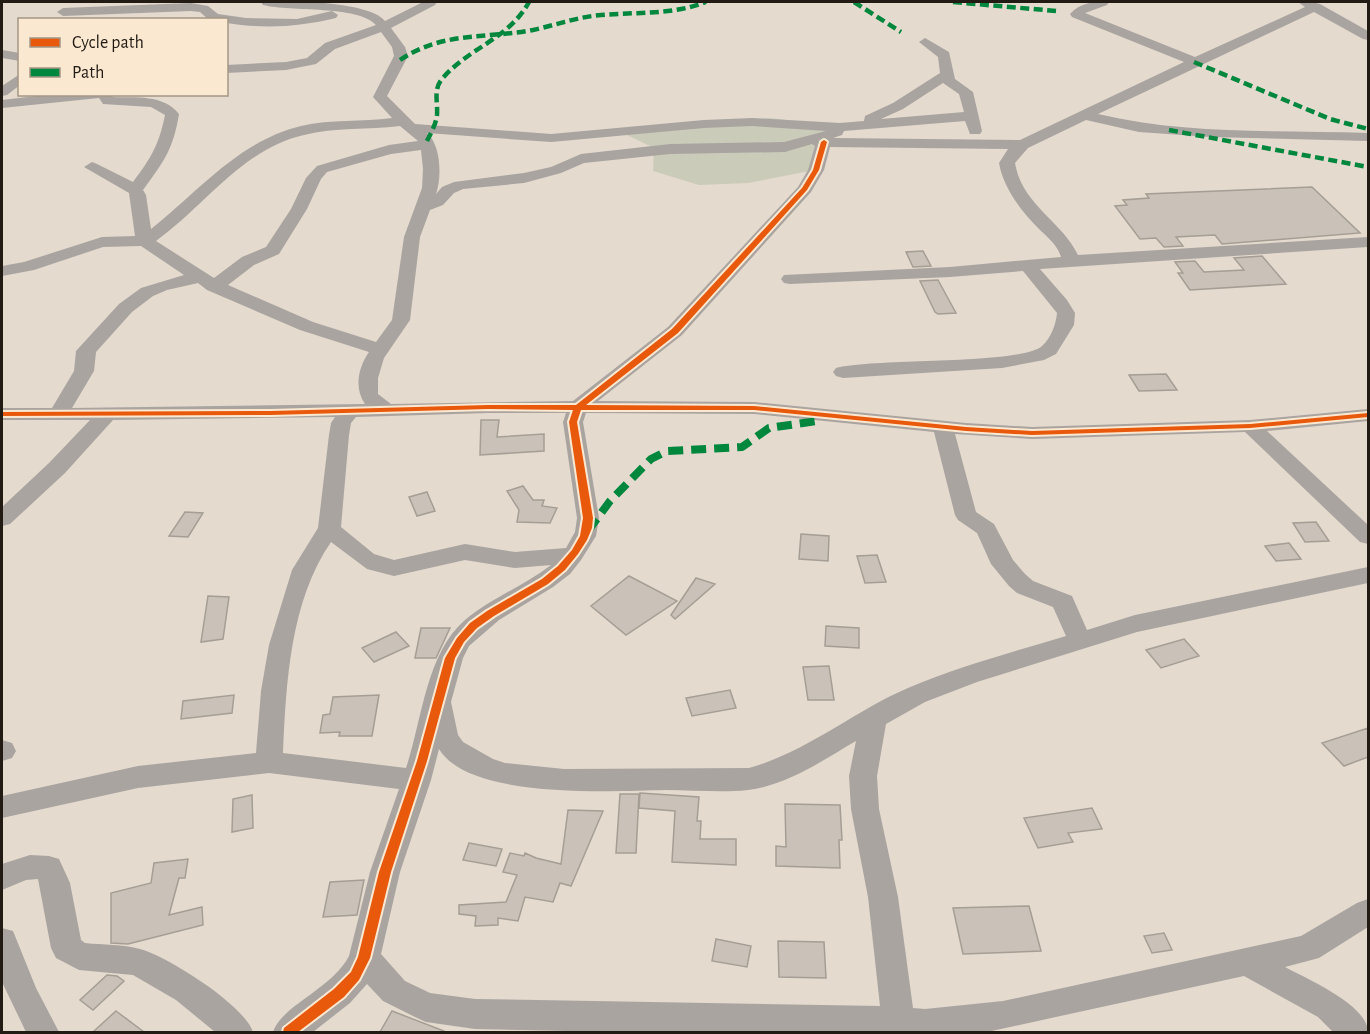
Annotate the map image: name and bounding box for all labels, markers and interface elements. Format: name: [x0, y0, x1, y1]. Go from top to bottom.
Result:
legend: [18, 18, 228, 96]
text: Cycle path: [72, 34, 144, 52]
text: Path: [72, 64, 104, 82]

